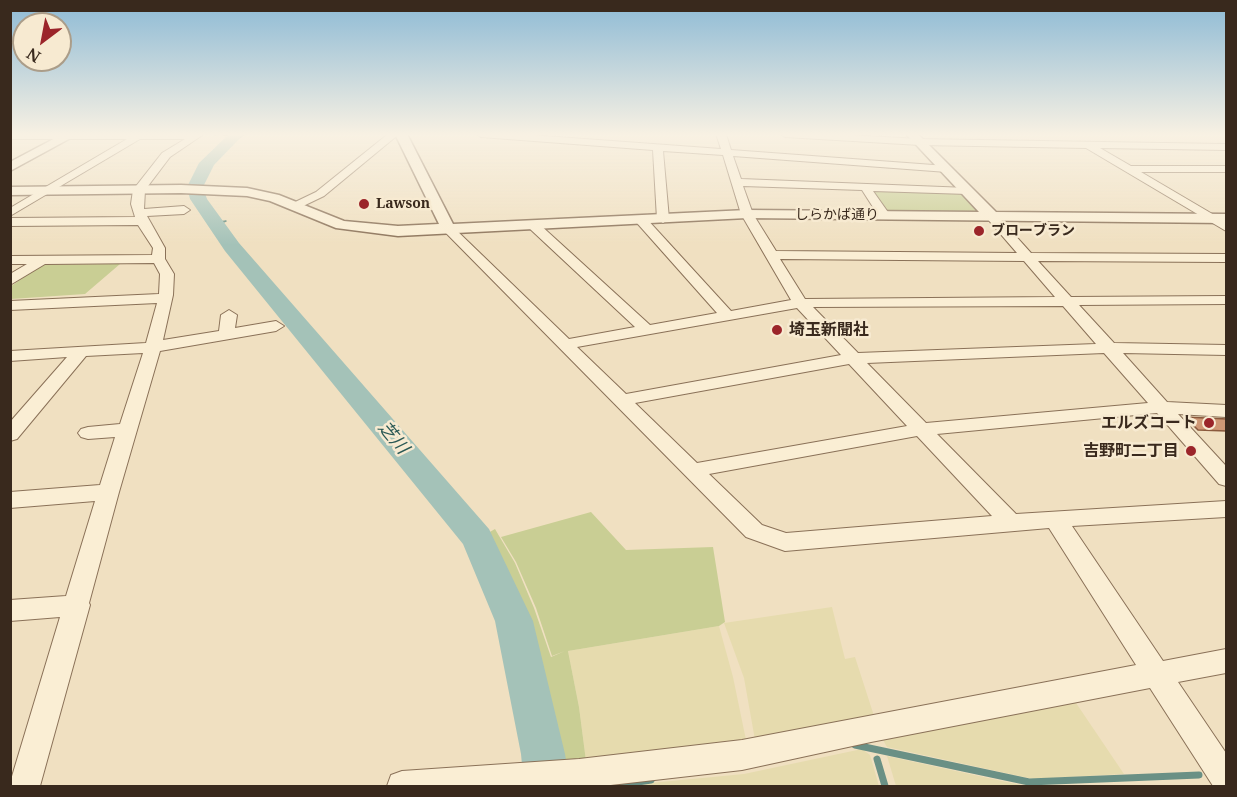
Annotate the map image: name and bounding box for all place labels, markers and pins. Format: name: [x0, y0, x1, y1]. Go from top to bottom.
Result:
place label: Lawson: [376, 196, 430, 212]
marker: Lawson: [357, 197, 371, 211]
place label: ブローブラン: [991, 223, 1075, 239]
marker: ブローブラン: [972, 224, 986, 238]
place label: 埼玉新聞社: [789, 320, 869, 340]
marker: 埼玉新聞社: [770, 323, 784, 337]
place label: エルズコート: [1101, 413, 1197, 433]
marker: エルズコート: [1202, 416, 1216, 430]
place label: 吉野町二丁目: [1083, 441, 1179, 461]
marker: 吉野町二丁目: [1184, 444, 1198, 458]

